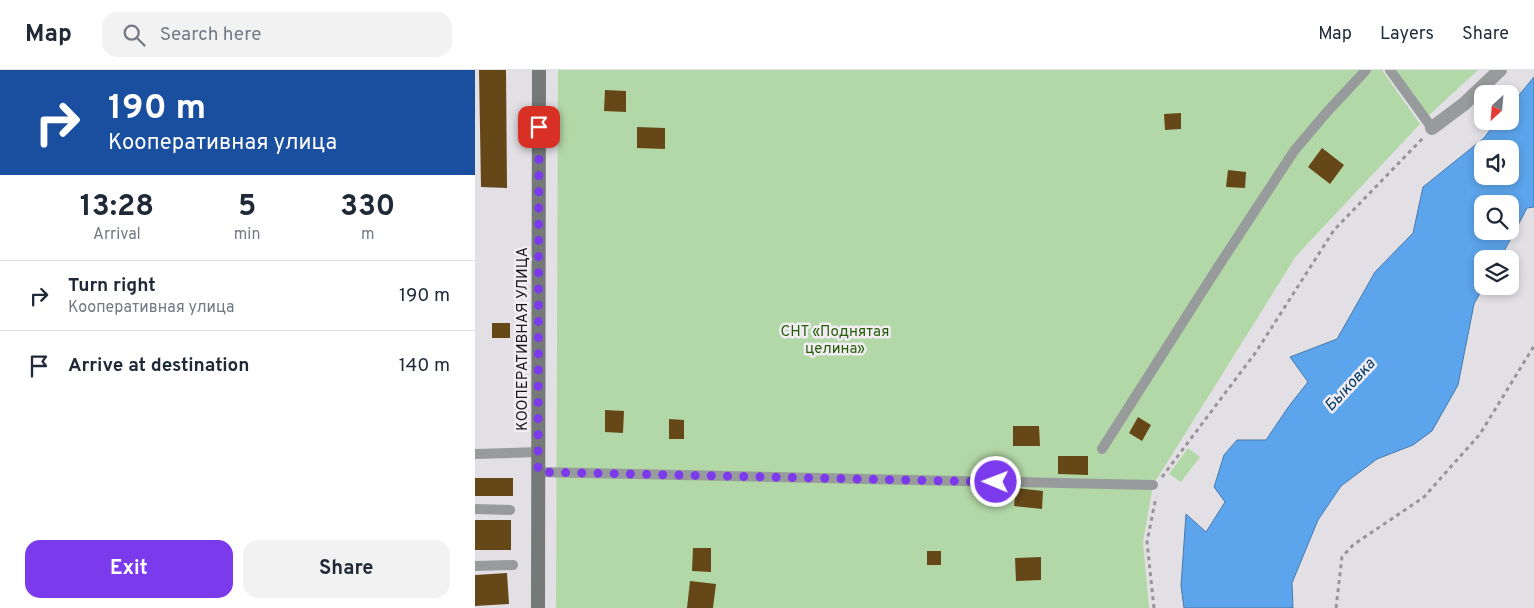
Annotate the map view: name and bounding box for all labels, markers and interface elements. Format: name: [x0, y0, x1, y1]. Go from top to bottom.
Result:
search box: [102, 12, 452, 57]
text: Map: [25, 20, 72, 50]
icon: search: [120, 21, 148, 49]
text: Search here: [160, 23, 261, 47]
text: Map: [1318, 23, 1352, 46]
text: Layers: [1380, 23, 1434, 46]
text: Share: [1462, 23, 1509, 46]
north arrow: [1474, 85, 1519, 130]
map controls: [1474, 85, 1519, 295]
text: 190 m: [108, 87, 206, 131]
icon: right: [25, 90, 90, 155]
pin: [518, 106, 560, 148]
icon: arrive: [525, 113, 553, 141]
text: Кооперативная улица: [108, 130, 337, 157]
button: sound: [1474, 140, 1519, 185]
text: 13:28: [80, 189, 154, 226]
text: 5: [238, 189, 256, 226]
text: 330: [340, 189, 395, 226]
button: search: [1474, 195, 1519, 240]
text: Arrival: [93, 225, 141, 245]
text: min: [234, 225, 260, 245]
text: m: [361, 225, 374, 245]
street label: КООПЕРАТИВНАЯ УЛИЦА: [514, 247, 533, 431]
button: layers: [1474, 250, 1519, 295]
text: Turn right: [68, 274, 156, 298]
icon: right: [25, 282, 53, 310]
text: 190 m: [399, 284, 450, 308]
text: Кооперативная улица: [68, 298, 235, 318]
park label: СНТ «Поднятая целина»: [781, 323, 889, 359]
icon: arrive: [25, 352, 53, 380]
text: Arrive at destination: [68, 354, 249, 378]
text: 140 m: [399, 354, 450, 378]
water label: Быковка: [1321, 354, 1381, 416]
position arrow: [969, 455, 1021, 507]
button: Exit: [25, 540, 233, 598]
button: Share: [243, 540, 450, 598]

